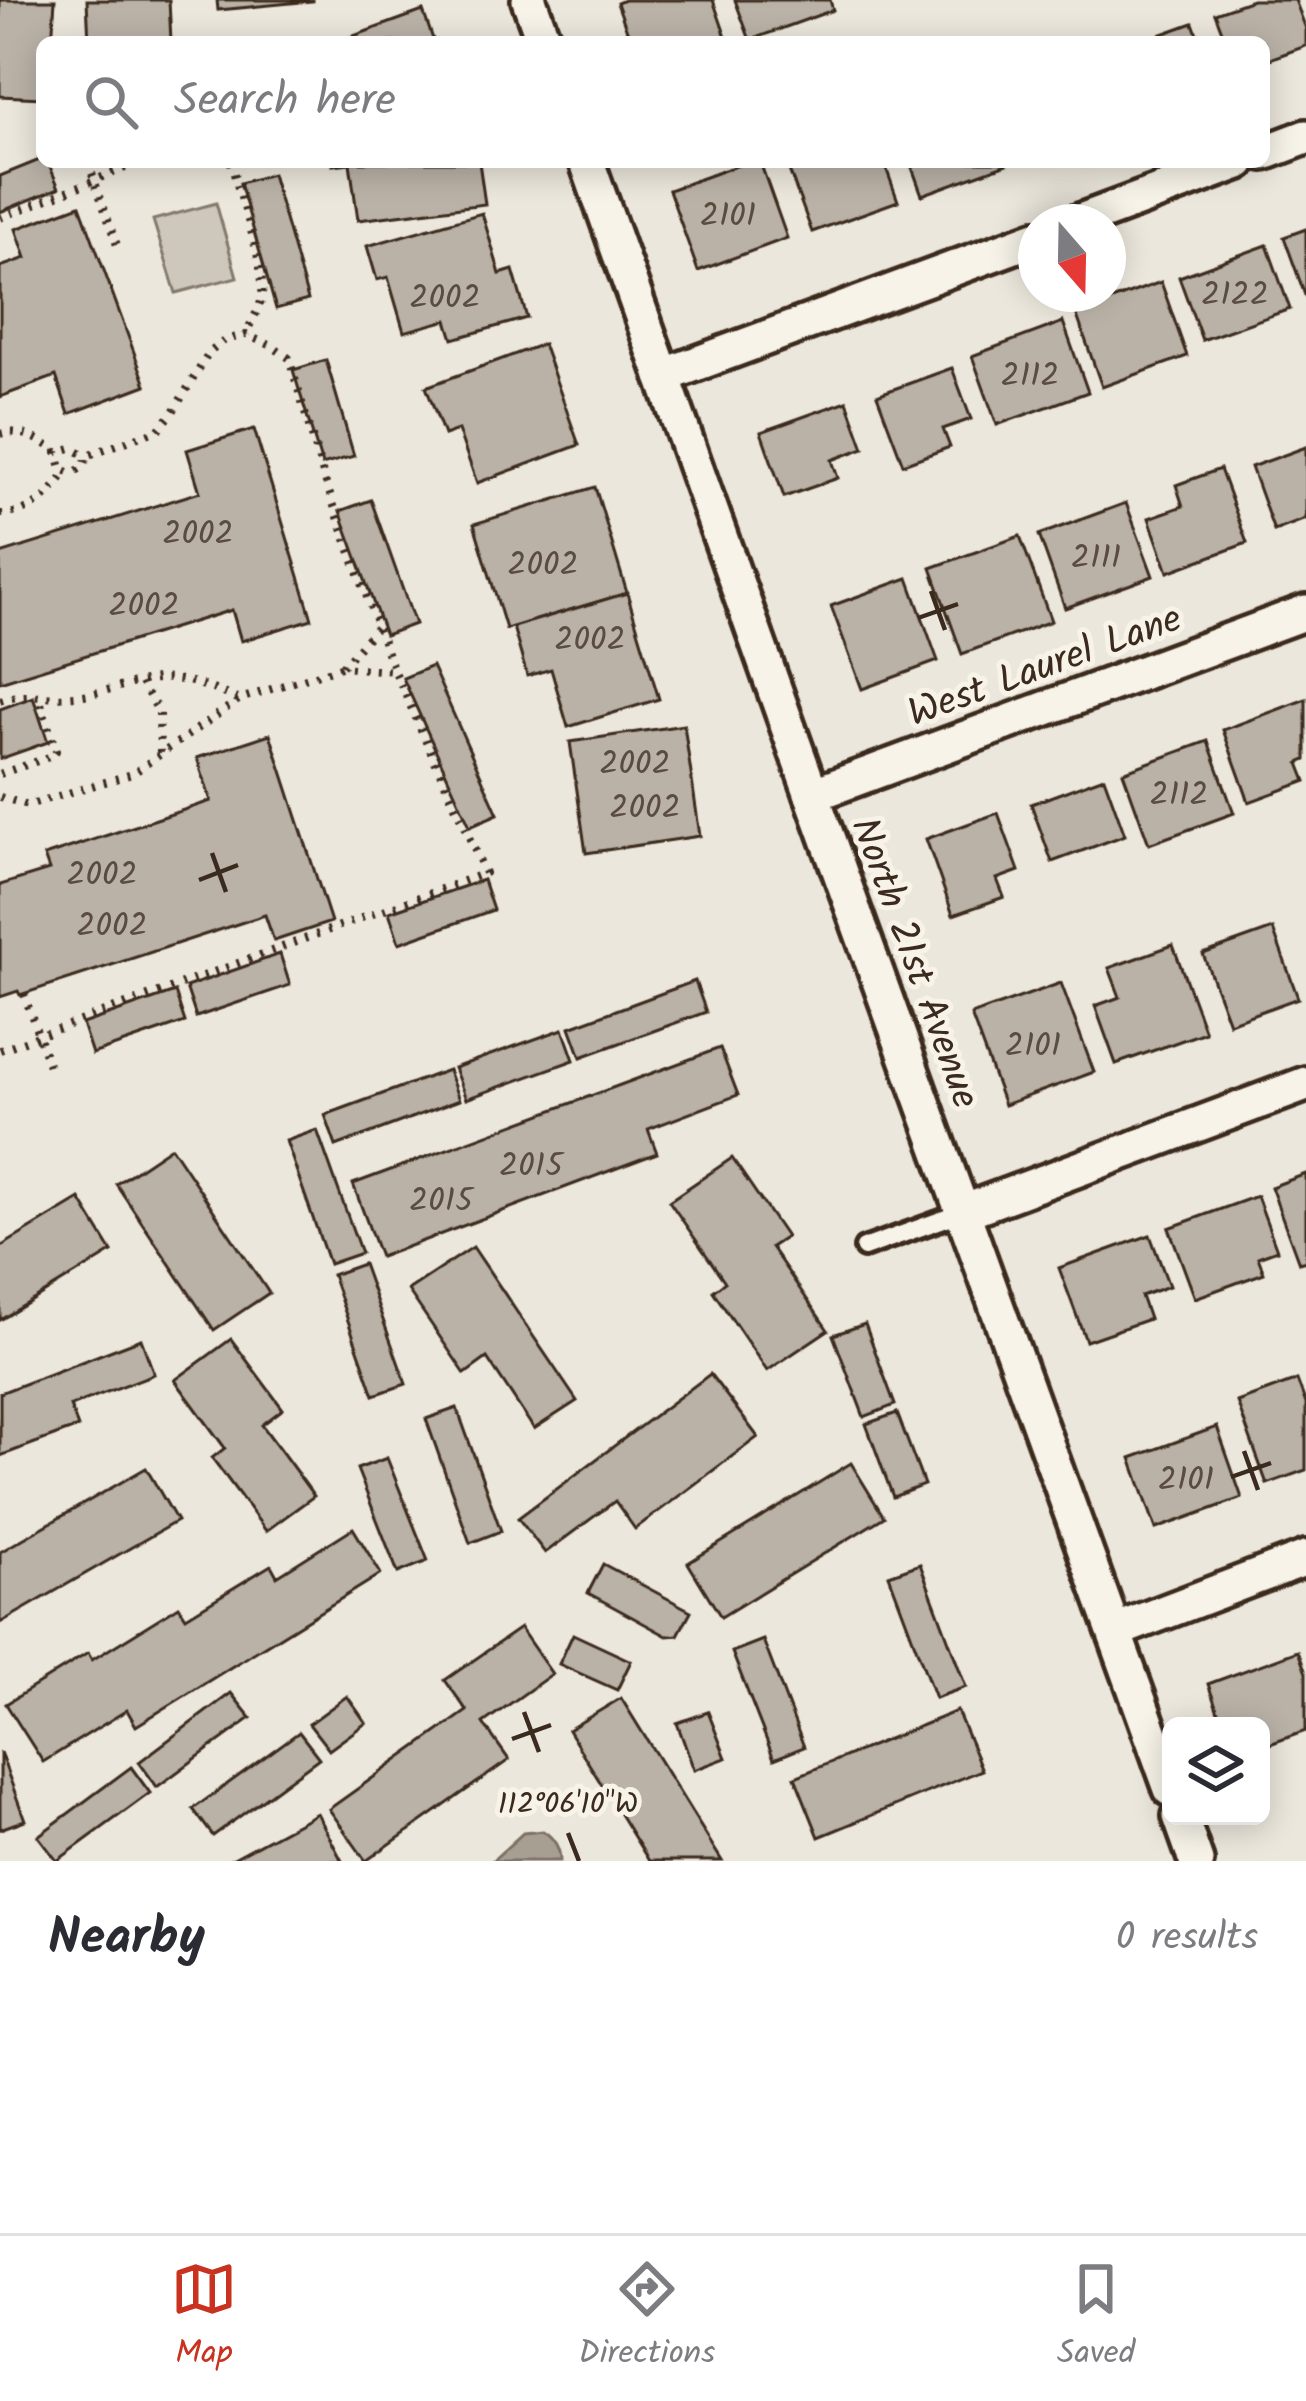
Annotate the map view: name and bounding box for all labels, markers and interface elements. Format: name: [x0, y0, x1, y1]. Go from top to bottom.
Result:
search box: [36, 36, 1270, 168]
text: Search here: [174, 66, 396, 138]
icon: search: [78, 69, 144, 135]
house number: 2101: [700, 191, 756, 244]
north arrow: [1018, 204, 1126, 312]
house number: 2122: [1201, 270, 1269, 323]
house number: 2002: [409, 273, 481, 326]
house number: 2112: [1000, 351, 1060, 404]
house number: 2002: [162, 509, 234, 562]
house number: 2111: [1071, 533, 1121, 586]
house number: 2002: [507, 540, 579, 593]
house number: 2002: [108, 581, 180, 634]
street label: West Laurel Lane: [900, 589, 1191, 746]
house number: 2002: [554, 615, 626, 668]
house number: 2002: [599, 739, 671, 792]
house number: 2112: [1149, 770, 1209, 823]
house number: 2002: [609, 783, 681, 836]
street label: North 21st Avenue: [832, 809, 995, 1118]
house number: 2002: [66, 850, 138, 903]
house number: 2002: [76, 901, 148, 954]
house number: 2101: [1005, 1021, 1061, 1074]
house number: 2015: [499, 1141, 565, 1194]
house number: 2015: [409, 1176, 475, 1229]
house number: 2101: [1158, 1455, 1214, 1508]
map controls: [1162, 1717, 1270, 1825]
button: layers: [1162, 1717, 1270, 1825]
text: 112°06'10"W: [498, 1781, 638, 1829]
text: Nearby: [48, 1899, 205, 1980]
text: 0 results: [1116, 1908, 1258, 1970]
tab: Map: [171, 2256, 237, 2381]
tab: Directions: [578, 2256, 715, 2381]
tab: Saved: [1057, 2256, 1135, 2381]

